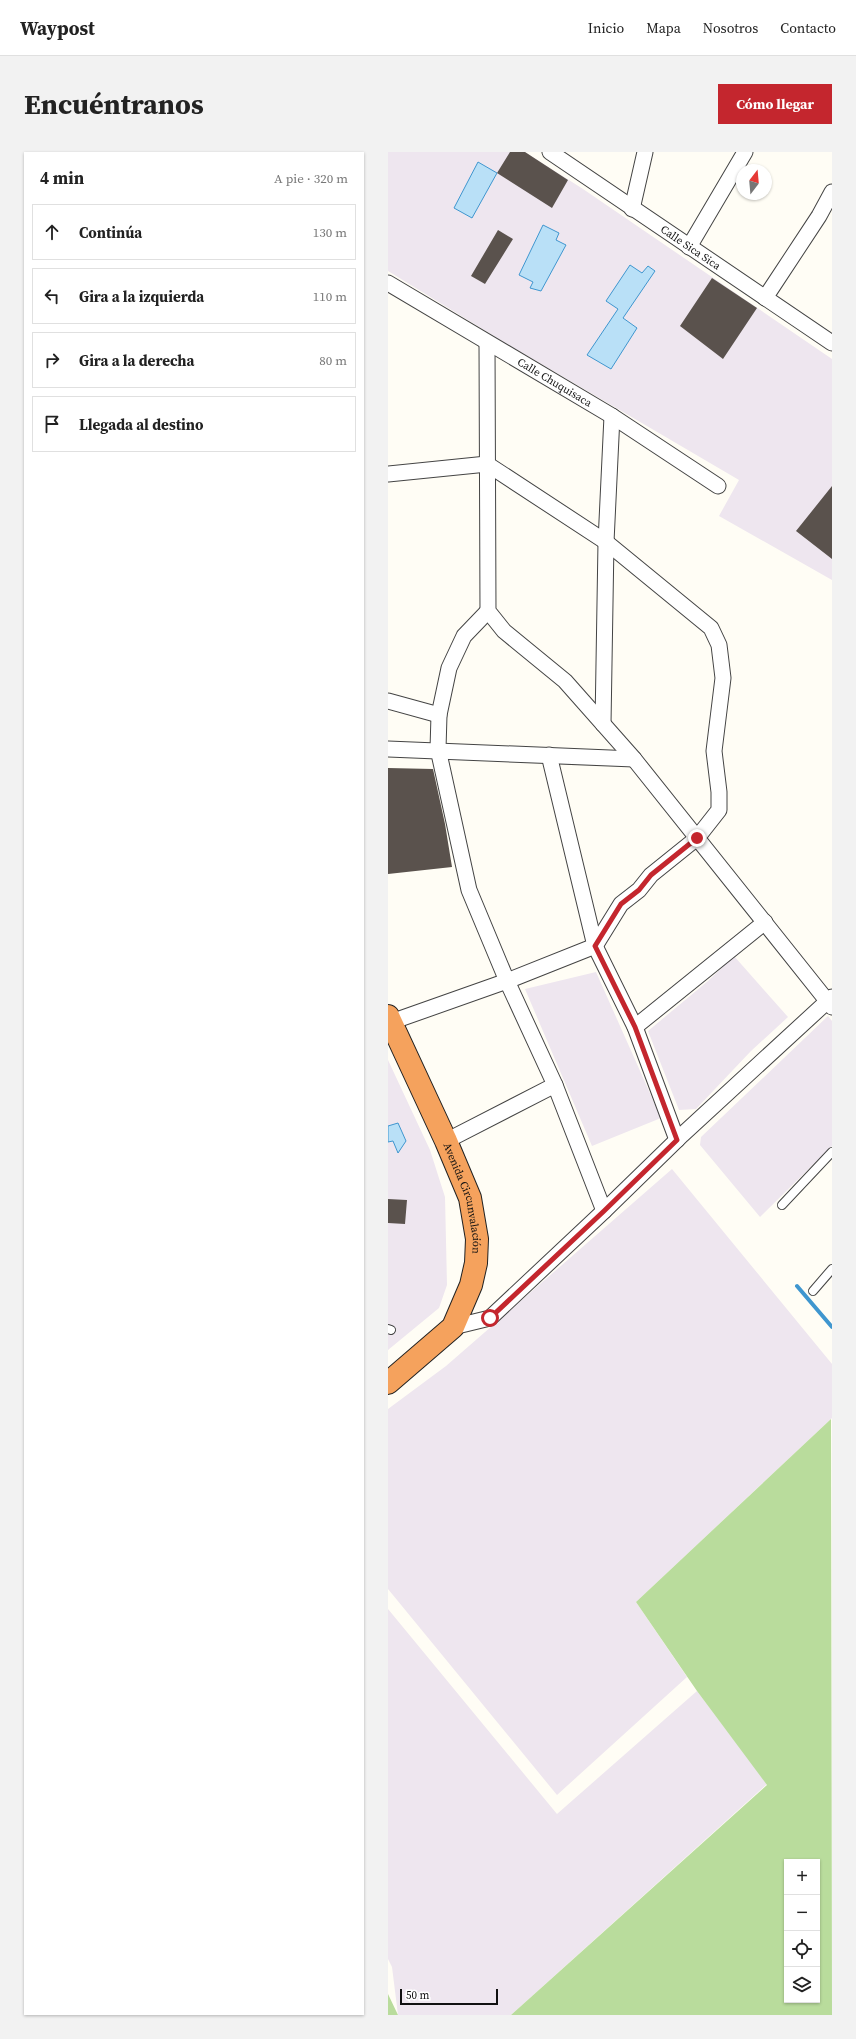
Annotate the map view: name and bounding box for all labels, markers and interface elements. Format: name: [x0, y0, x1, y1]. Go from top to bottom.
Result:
text: Waypost: [20, 15, 95, 41]
text: Inicio: [588, 18, 624, 38]
text: Mapa: [646, 18, 681, 38]
text: Nosotros: [703, 18, 758, 38]
text: Contacto: [780, 18, 836, 38]
button: Cómo llegar: [718, 84, 832, 124]
text: Encuéntranos: [24, 85, 204, 123]
north arrow: [736, 164, 772, 200]
text: 4 min: [40, 166, 84, 190]
text: A pie · 320 m: [274, 170, 348, 187]
icon: ahead: [41, 221, 63, 243]
text: Continúa: [79, 222, 142, 243]
street label: Calle Sica Sica: [658, 222, 724, 273]
text: 130 m: [313, 224, 347, 241]
icon: left: [41, 285, 63, 307]
text: Gira a la izquierda: [79, 286, 204, 307]
text: 110 m: [313, 288, 347, 305]
icon: right: [41, 349, 63, 371]
text: Gira a la derecha: [79, 350, 194, 371]
text: 80 m: [319, 352, 347, 369]
street label: Calle Chuquisaca: [515, 354, 595, 410]
icon: arrive: [41, 413, 63, 435]
text: Llegada al destino: [79, 414, 204, 435]
route end: [688, 829, 706, 847]
street label: Avenida Circunvalación: [440, 1140, 485, 1254]
route start: [481, 1309, 499, 1327]
map controls: [784, 1859, 820, 2003]
button: +: [784, 1859, 820, 1895]
button: −: [784, 1895, 820, 1931]
button: locate: [784, 1931, 820, 1967]
button: layers: [784, 1967, 820, 2003]
scale bar: [400, 1987, 498, 2006]
text: 50 m: [406, 1988, 429, 2003]

